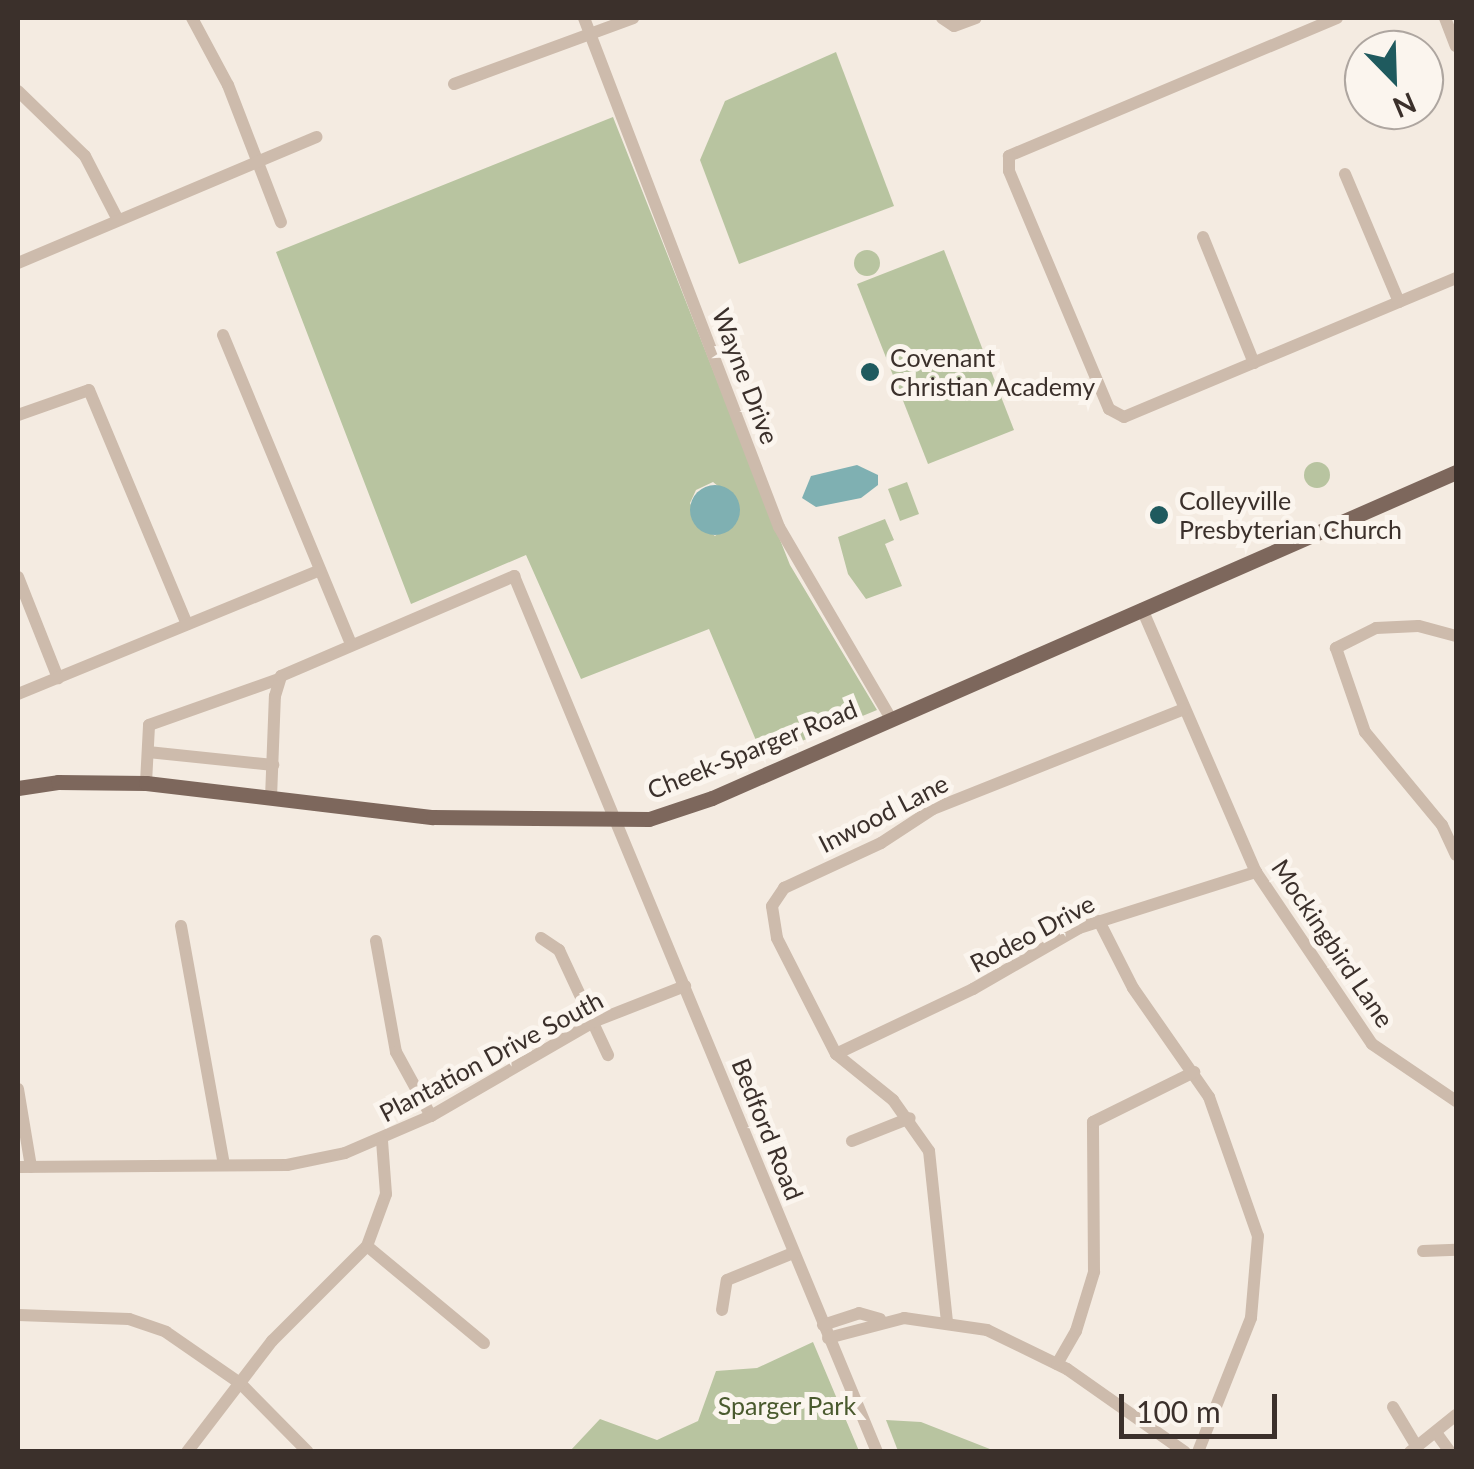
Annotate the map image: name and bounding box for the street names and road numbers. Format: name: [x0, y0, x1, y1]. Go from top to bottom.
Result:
street label: Wayne Drive: [706, 304, 786, 448]
street label: Cheek-Sparger Road: [643, 693, 861, 805]
street label: Inwood Lane: [813, 768, 953, 858]
street label: Mockingbird Lane: [1266, 853, 1400, 1033]
street label: Rodeo Drive: [965, 888, 1099, 978]
street label: Plantation Drive South: [374, 984, 608, 1128]
street label: Bedford Road: [726, 1054, 810, 1204]

